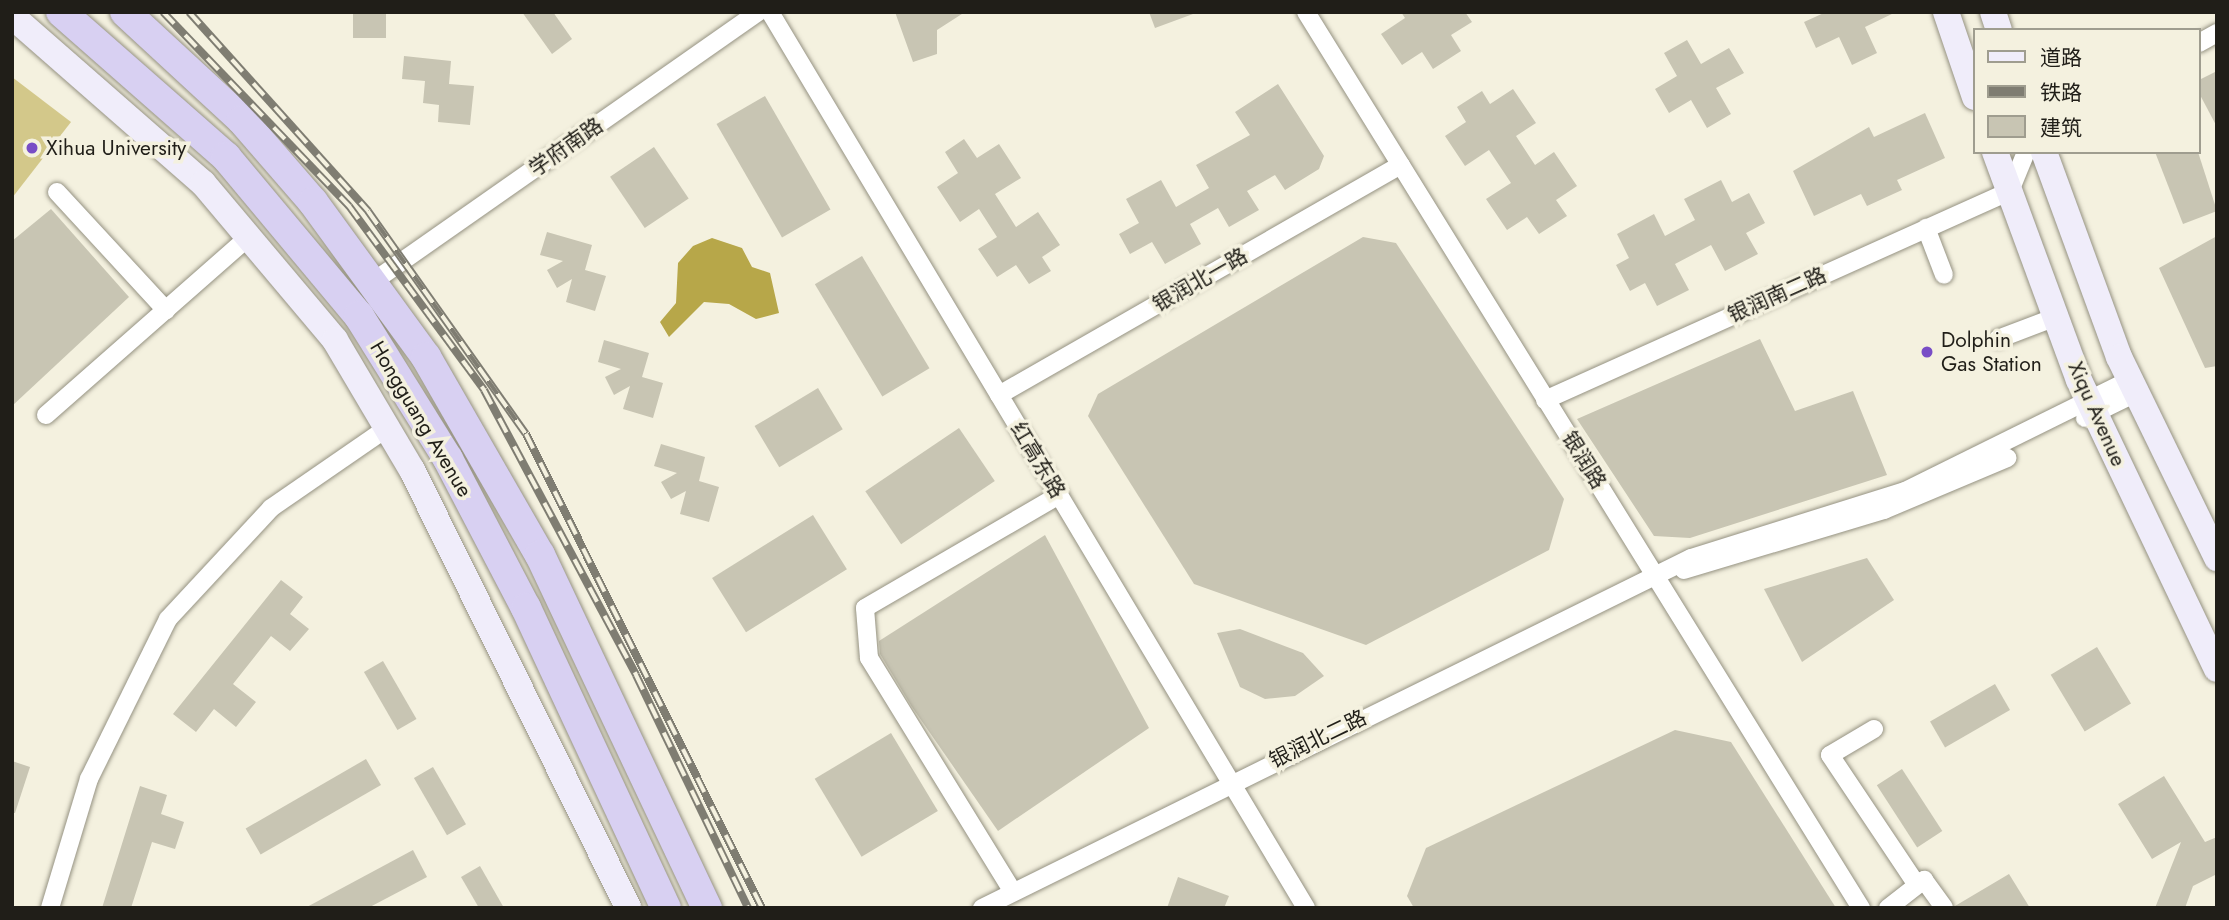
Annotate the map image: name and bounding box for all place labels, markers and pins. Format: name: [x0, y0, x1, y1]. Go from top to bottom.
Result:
place label: Xihua University: [46, 135, 186, 161]
marker: Xihua University: [24, 140, 40, 156]
place label: Dolphin Gas Station: [1941, 327, 2042, 377]
marker: Dolphin Gas Station: [1919, 344, 1935, 360]

